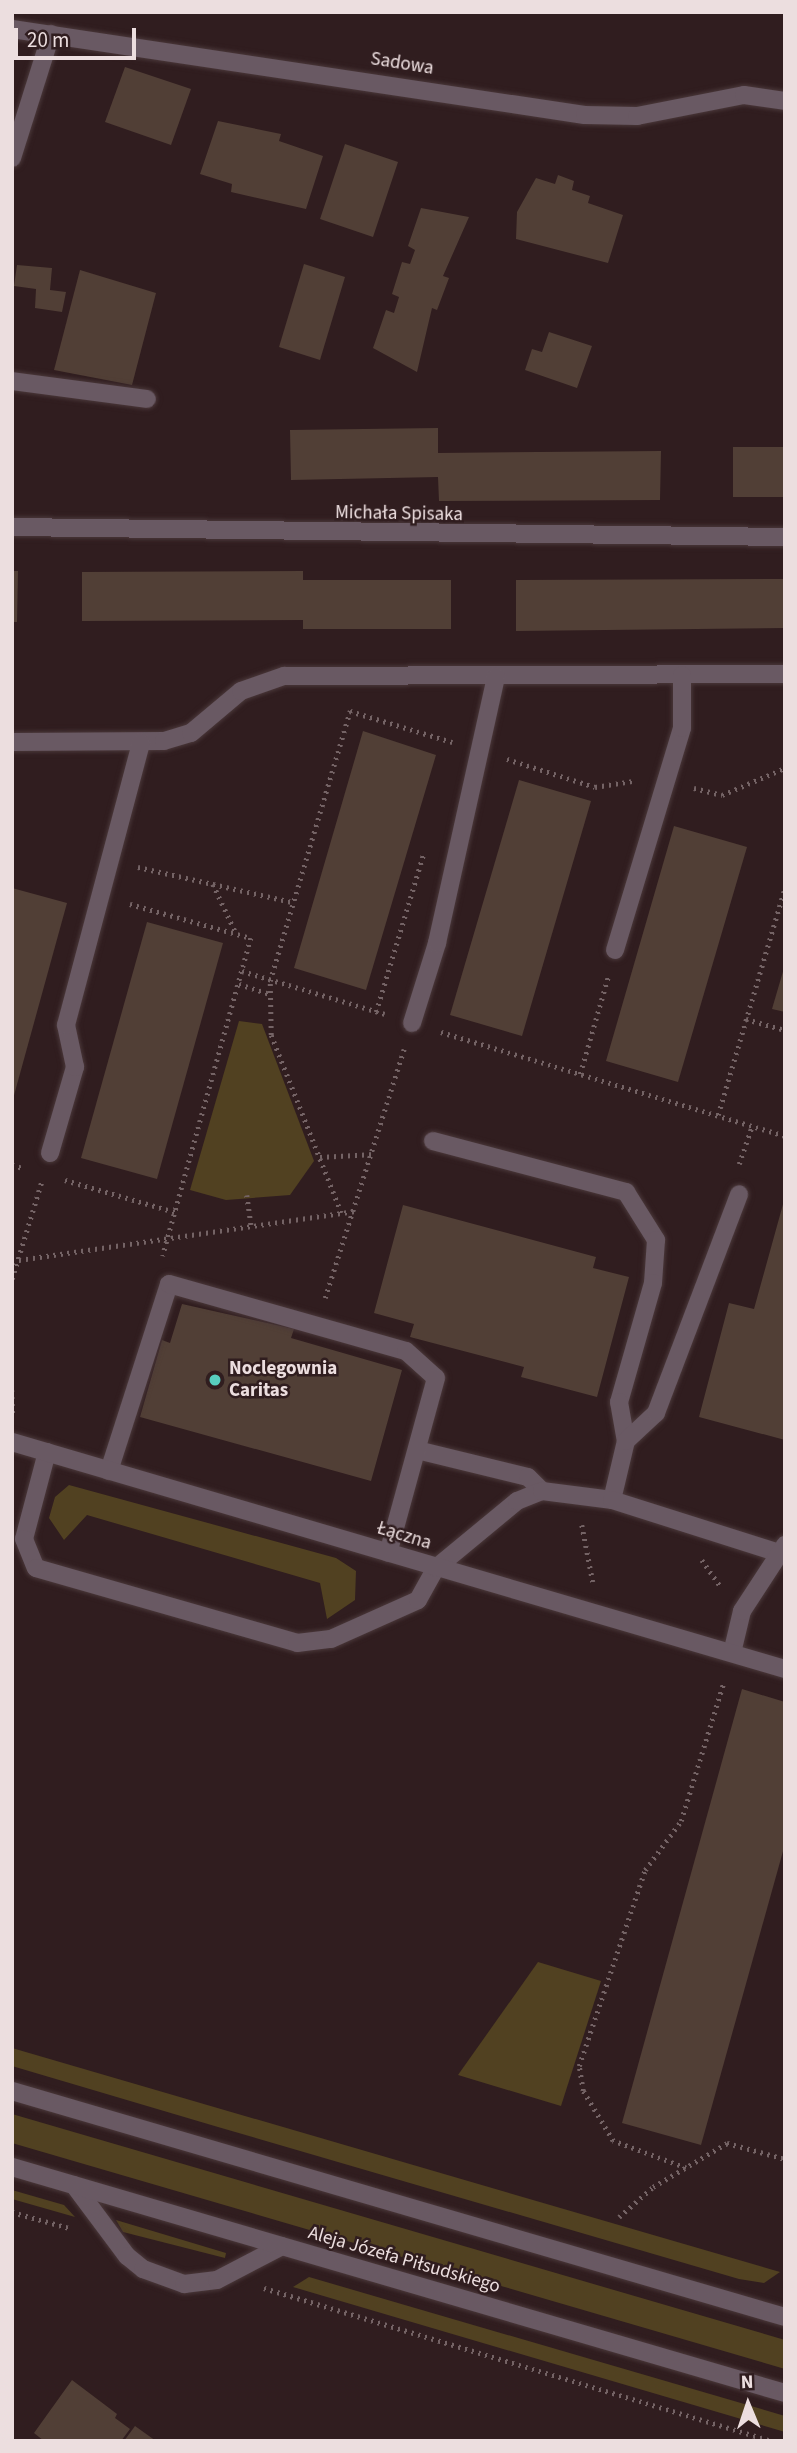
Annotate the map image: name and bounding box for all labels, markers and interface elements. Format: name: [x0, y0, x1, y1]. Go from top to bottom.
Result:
scale bar: [18, 14, 140, 58]
text: 20 m: [27, 25, 69, 55]
street label: Sadowa: [369, 48, 435, 80]
street label: Michała Spisaka: [335, 501, 463, 527]
place label: Noclegownia Caritas: [229, 1358, 337, 1402]
marker: Noclegownia Caritas: [207, 1372, 223, 1388]
street label: Łączna: [374, 1517, 434, 1555]
street label: Aleja Józefa Piłsudskiego: [305, 2222, 503, 2298]
north arrow: [713, 2369, 783, 2439]
text: N: [740, 2369, 754, 2396]

